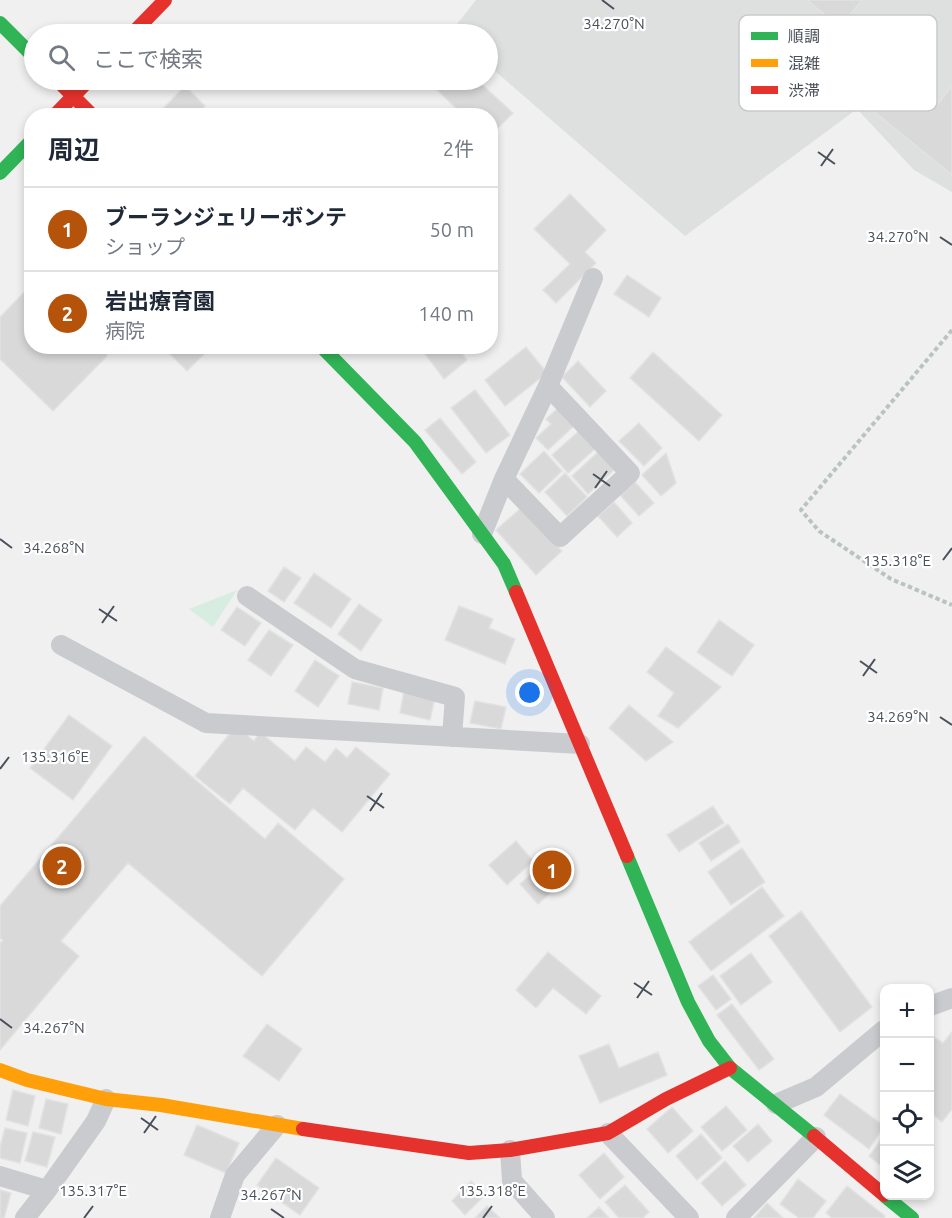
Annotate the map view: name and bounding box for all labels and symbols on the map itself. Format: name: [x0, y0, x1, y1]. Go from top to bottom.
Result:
text: 34.270°N: [583, 15, 645, 32]
legend: [739, 15, 937, 111]
text: 順調: [788, 27, 820, 45]
text: 混雑: [788, 54, 820, 72]
text: 渋滞: [788, 81, 820, 99]
text: 34.270°N: [867, 228, 929, 245]
text: 34.268°N: [23, 539, 85, 556]
text: 135.318°E: [863, 552, 931, 569]
your location: [515, 678, 544, 707]
text: 34.269°N: [867, 708, 929, 725]
text: 135.316°E: [21, 748, 89, 765]
pin: 2: [42, 844, 82, 888]
pin: 1: [532, 848, 572, 892]
text: 34.267°N: [23, 1019, 85, 1036]
text: 135.317°E: [59, 1182, 127, 1199]
text: 135.318°E: [458, 1182, 526, 1199]
text: 34.267°N: [240, 1186, 302, 1203]

